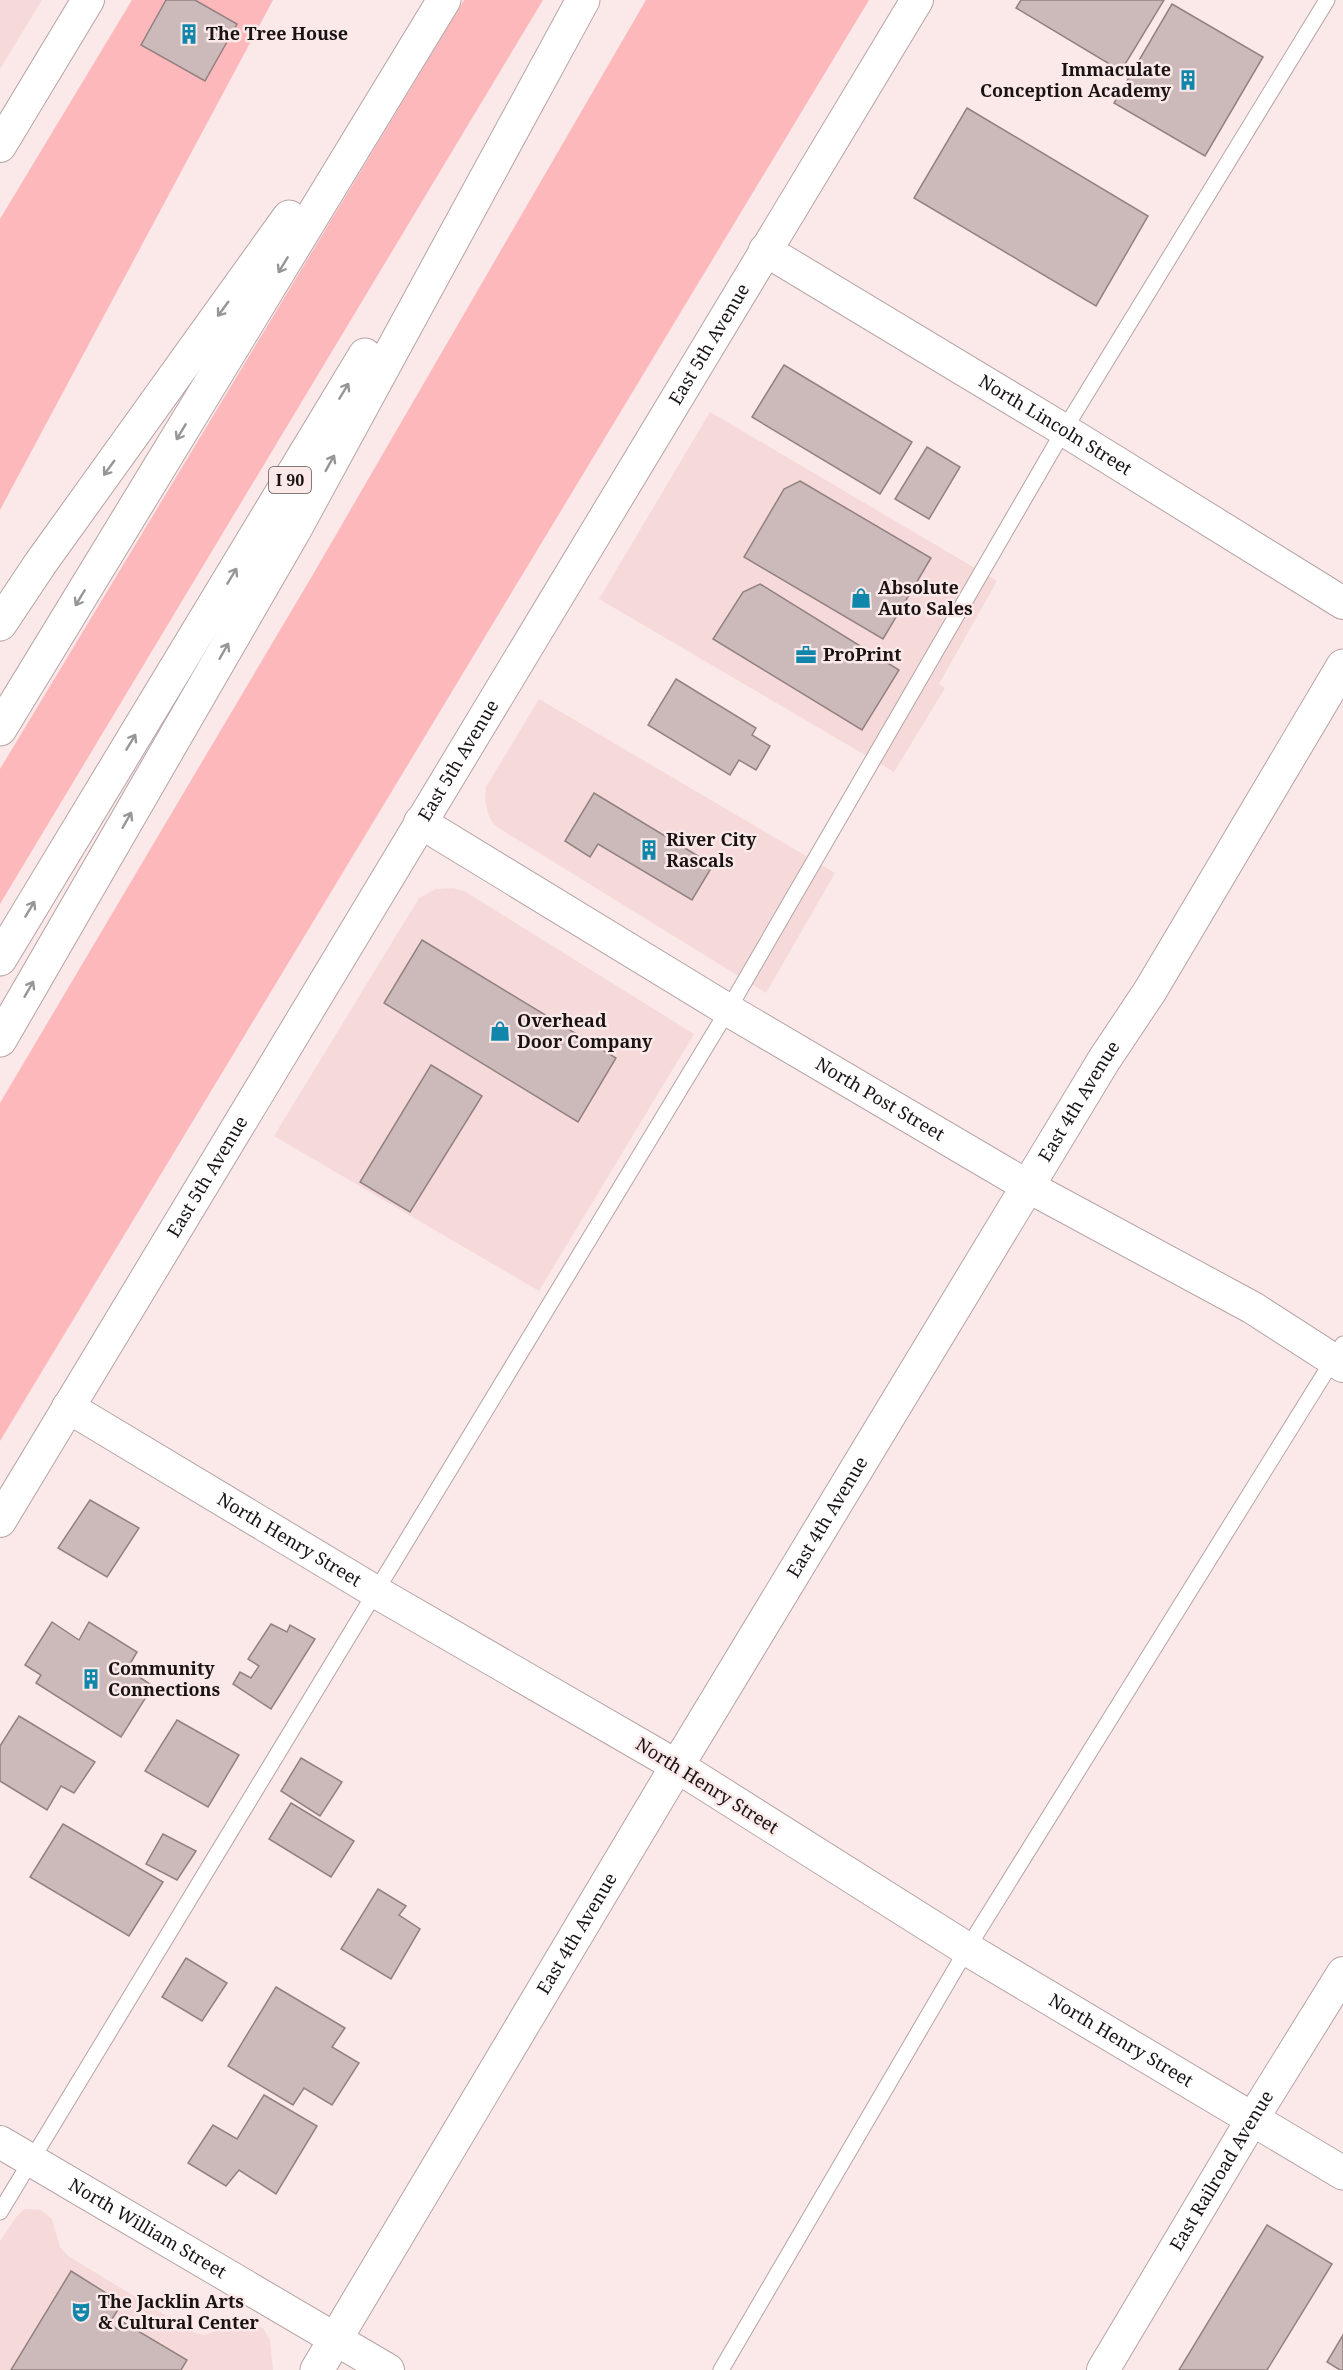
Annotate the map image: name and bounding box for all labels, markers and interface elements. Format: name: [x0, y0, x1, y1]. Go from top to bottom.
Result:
place label: The Tree House: [206, 21, 348, 45]
building icon: The Tree House: [177, 22, 201, 46]
place label: Immaculate Conception Academy: [980, 57, 1172, 102]
building icon: Immaculate Conception Academy: [1176, 68, 1200, 92]
one-way arrow: [276, 256, 288, 273]
street label: East 5th Avenue: [663, 279, 754, 409]
one-way arrow: [217, 301, 229, 317]
street label: North Lincoln Street: [975, 369, 1137, 480]
one-way arrow: [338, 383, 350, 400]
one-way arrow: [175, 423, 187, 440]
one-way arrow: [325, 455, 336, 473]
one-way arrow: [103, 459, 115, 475]
road number: I 90: [269, 467, 311, 493]
one-way arrow: [226, 568, 238, 585]
place label: Absolute Auto Sales: [878, 575, 973, 620]
shop icon: Absolute Auto Sales: [849, 586, 873, 610]
one-way arrow: [73, 589, 85, 606]
place label: ProPrint: [823, 642, 901, 666]
one-way arrow: [219, 643, 230, 661]
office icon: ProPrint: [794, 643, 818, 667]
street label: East 5th Avenue: [412, 695, 503, 825]
one-way arrow: [126, 734, 138, 751]
one-way arrow: [121, 812, 133, 829]
place label: River City Rascals: [666, 827, 757, 872]
building icon: River City Rascals: [637, 838, 661, 862]
one-way arrow: [25, 901, 37, 918]
one-way arrow: [23, 981, 35, 998]
place label: Overhead Door Company: [517, 1008, 653, 1053]
shop icon: Overhead Door Company: [488, 1019, 512, 1043]
street label: East 4th Avenue: [1032, 1036, 1125, 1166]
street label: North Post Street: [811, 1051, 949, 1146]
street label: East 5th Avenue: [161, 1111, 252, 1241]
street label: East 4th Avenue: [781, 1452, 873, 1582]
street label: North Henry Street: [213, 1486, 366, 1592]
place label: Community Connections: [108, 1656, 221, 1701]
building icon: Community Connections: [79, 1667, 103, 1691]
street label: North Henry Street: [632, 1731, 783, 1839]
street label: East 4th Avenue: [531, 1868, 622, 1998]
street label: North Henry Street: [1045, 1987, 1198, 2092]
street label: East Railroad Avenue: [1164, 2085, 1278, 2255]
street label: North William Street: [65, 2172, 231, 2283]
place label: The Jacklin Arts & Cultural Center: [98, 2289, 260, 2334]
theatre icon: The Jacklin Arts & Cultural Center: [69, 2300, 93, 2324]

